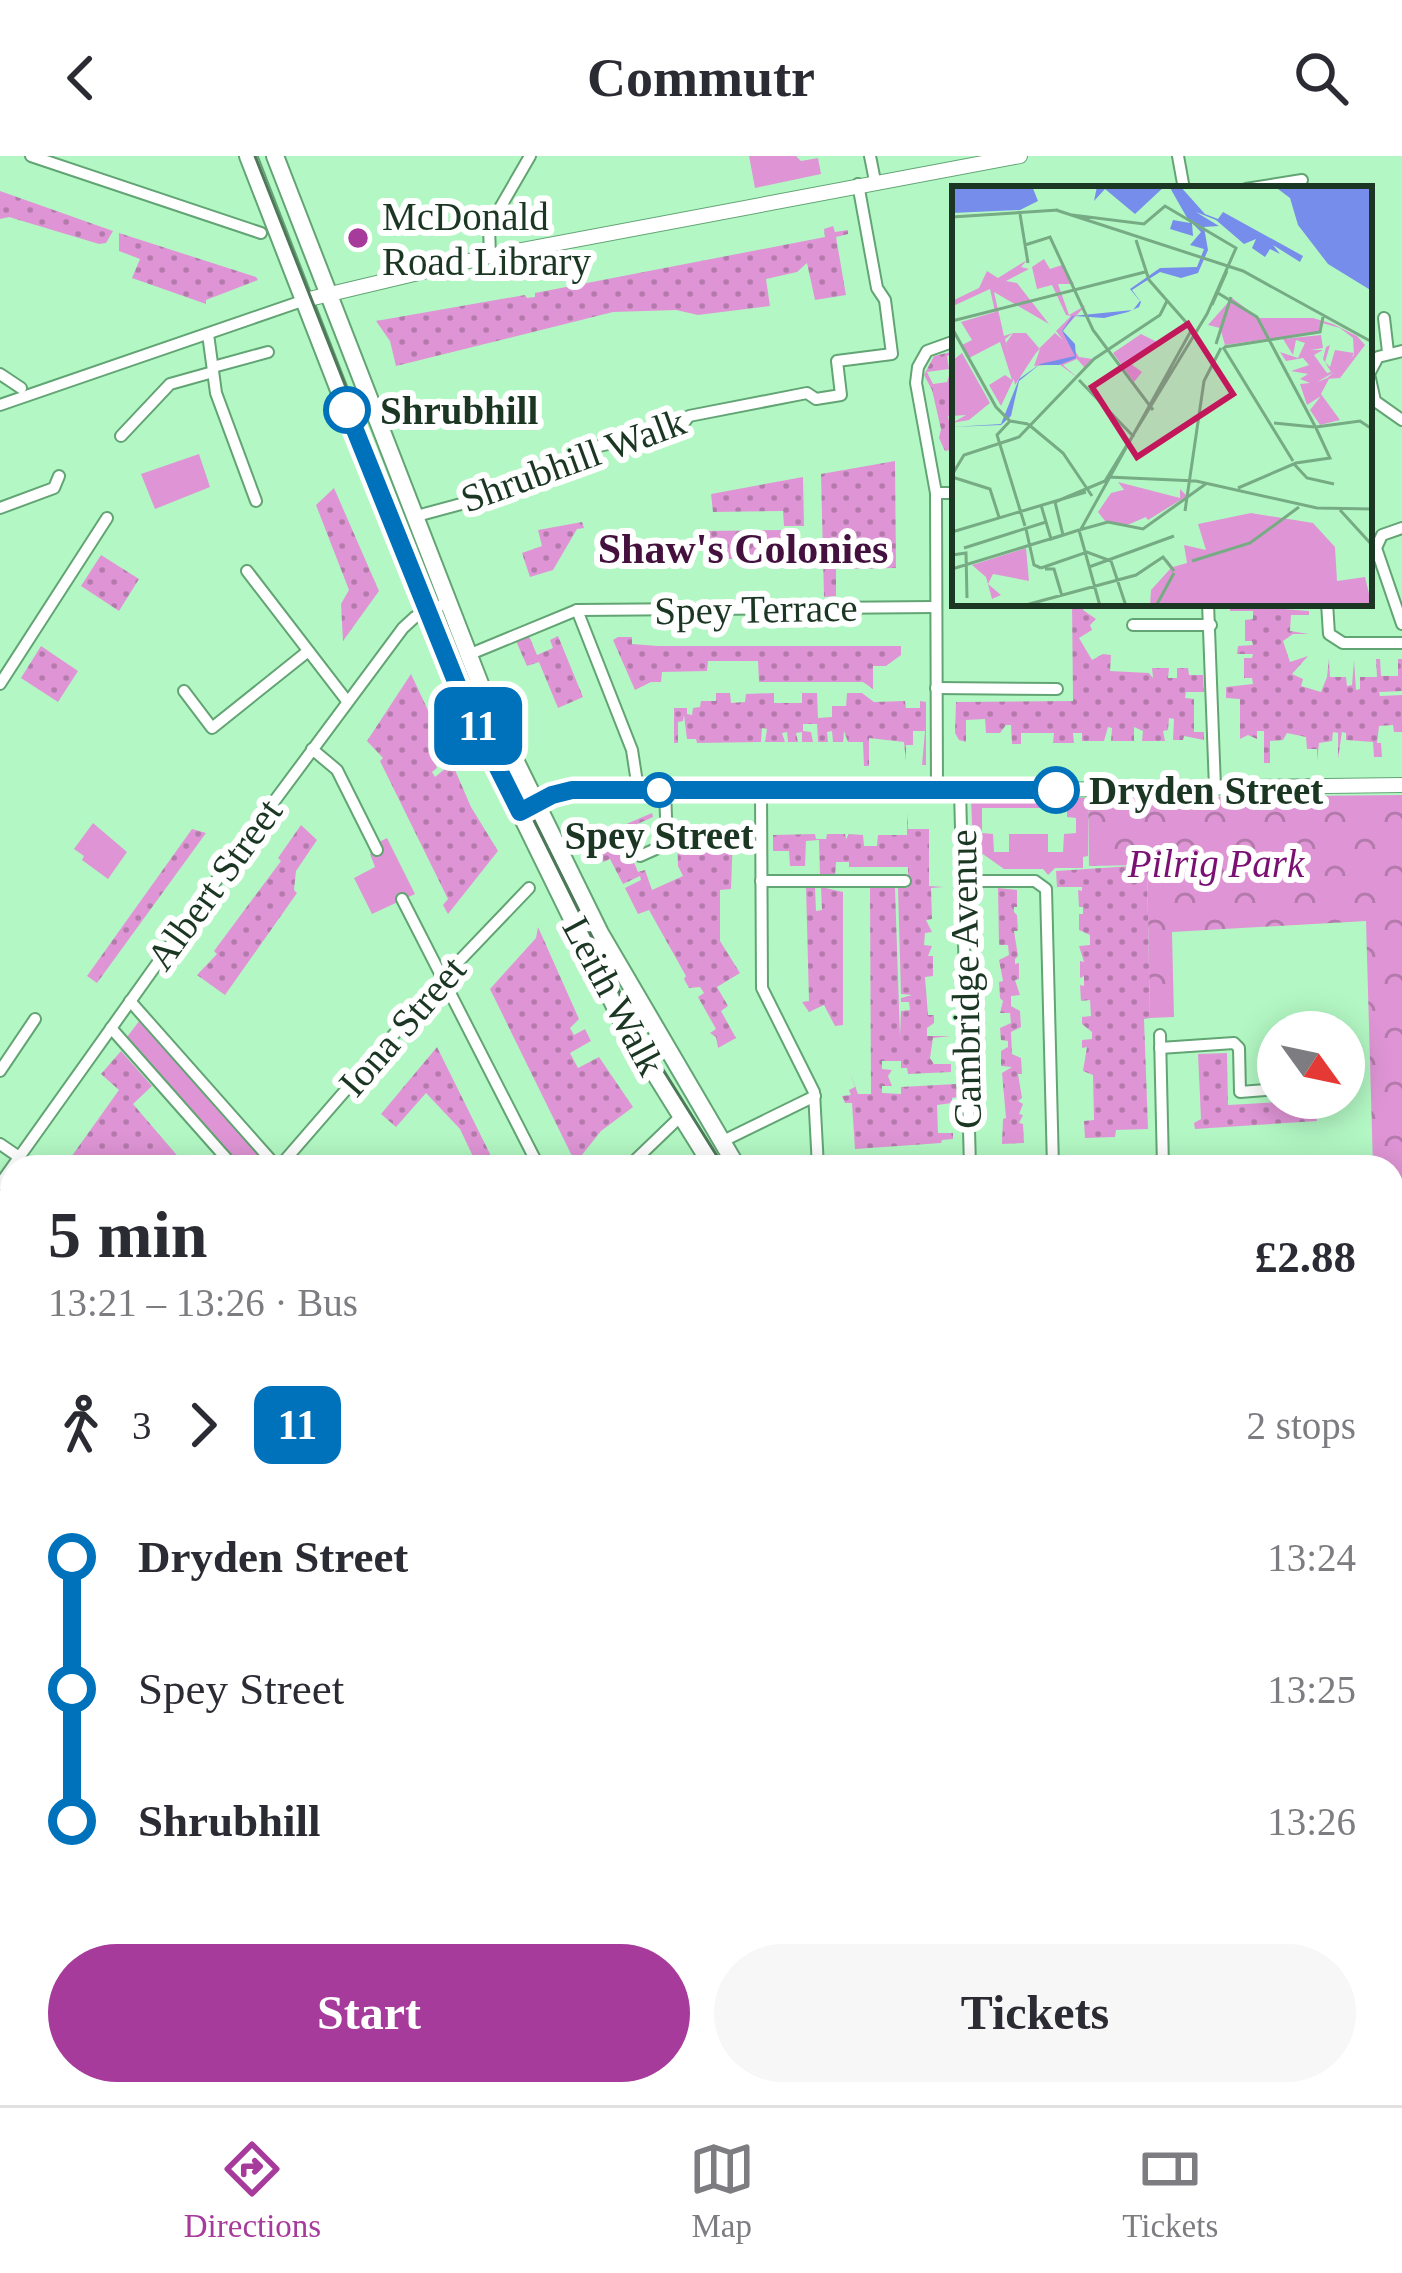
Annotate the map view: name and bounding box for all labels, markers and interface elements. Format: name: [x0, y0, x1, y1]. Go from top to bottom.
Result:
icon: back: [48, 45, 114, 111]
icon: search: [1288, 45, 1354, 111]
text: Commutr: [587, 48, 815, 108]
inset map: [952, 186, 1372, 606]
place label: McDonald Road Library: [382, 195, 592, 284]
marker: McDonald Road Library: [345, 225, 371, 251]
marker: Shrubhill: [325, 388, 369, 432]
place label: Shrubhill: [380, 389, 538, 432]
street label: Shrubhill Walk: [455, 399, 692, 520]
district label: Shaw's Colonies: [598, 526, 888, 572]
street label: Spey Terrace: [654, 586, 858, 633]
line badge: 11: [424, 687, 532, 765]
text: 11: [458, 703, 498, 749]
marker: Dryden Street: [1034, 768, 1078, 812]
place label: Dryden Street: [1089, 769, 1323, 813]
marker: Spey Street: [643, 774, 675, 806]
street label: Albert Street: [138, 790, 290, 978]
place label: Spey Street: [565, 814, 753, 858]
street label: Cambridge Avenue: [941, 829, 990, 1129]
park label: Pilrig Park: [1127, 842, 1305, 886]
street label: Leith Walk: [554, 910, 674, 1083]
street label: Iona Street: [330, 948, 474, 1104]
north arrow: [1257, 1011, 1365, 1119]
map controls: [1257, 1011, 1365, 1119]
text: 5 min: [48, 1198, 208, 1271]
text: £2.88: [1255, 1232, 1356, 1282]
text: 13:21 – 13:26 · Bus: [48, 1281, 358, 1324]
icon: walk: [48, 1392, 114, 1458]
icon: forward: [170, 1392, 236, 1458]
text: 11: [278, 1402, 317, 1448]
text: 3: [132, 1404, 152, 1447]
text: 2 stops: [1247, 1404, 1356, 1447]
text: Dryden Street: [138, 1532, 408, 1582]
text: 13:24: [1267, 1536, 1356, 1579]
text: Spey Street: [138, 1664, 344, 1714]
text: 13:25: [1267, 1668, 1356, 1711]
text: Shrubhill: [138, 1796, 321, 1846]
text: 13:26: [1267, 1800, 1356, 1843]
button: Start: [48, 1944, 690, 2082]
button: Tickets: [714, 1944, 1356, 2082]
tab: Directions: [184, 2136, 321, 2245]
tab: Map: [689, 2136, 755, 2245]
tab: Tickets: [1122, 2136, 1218, 2245]

